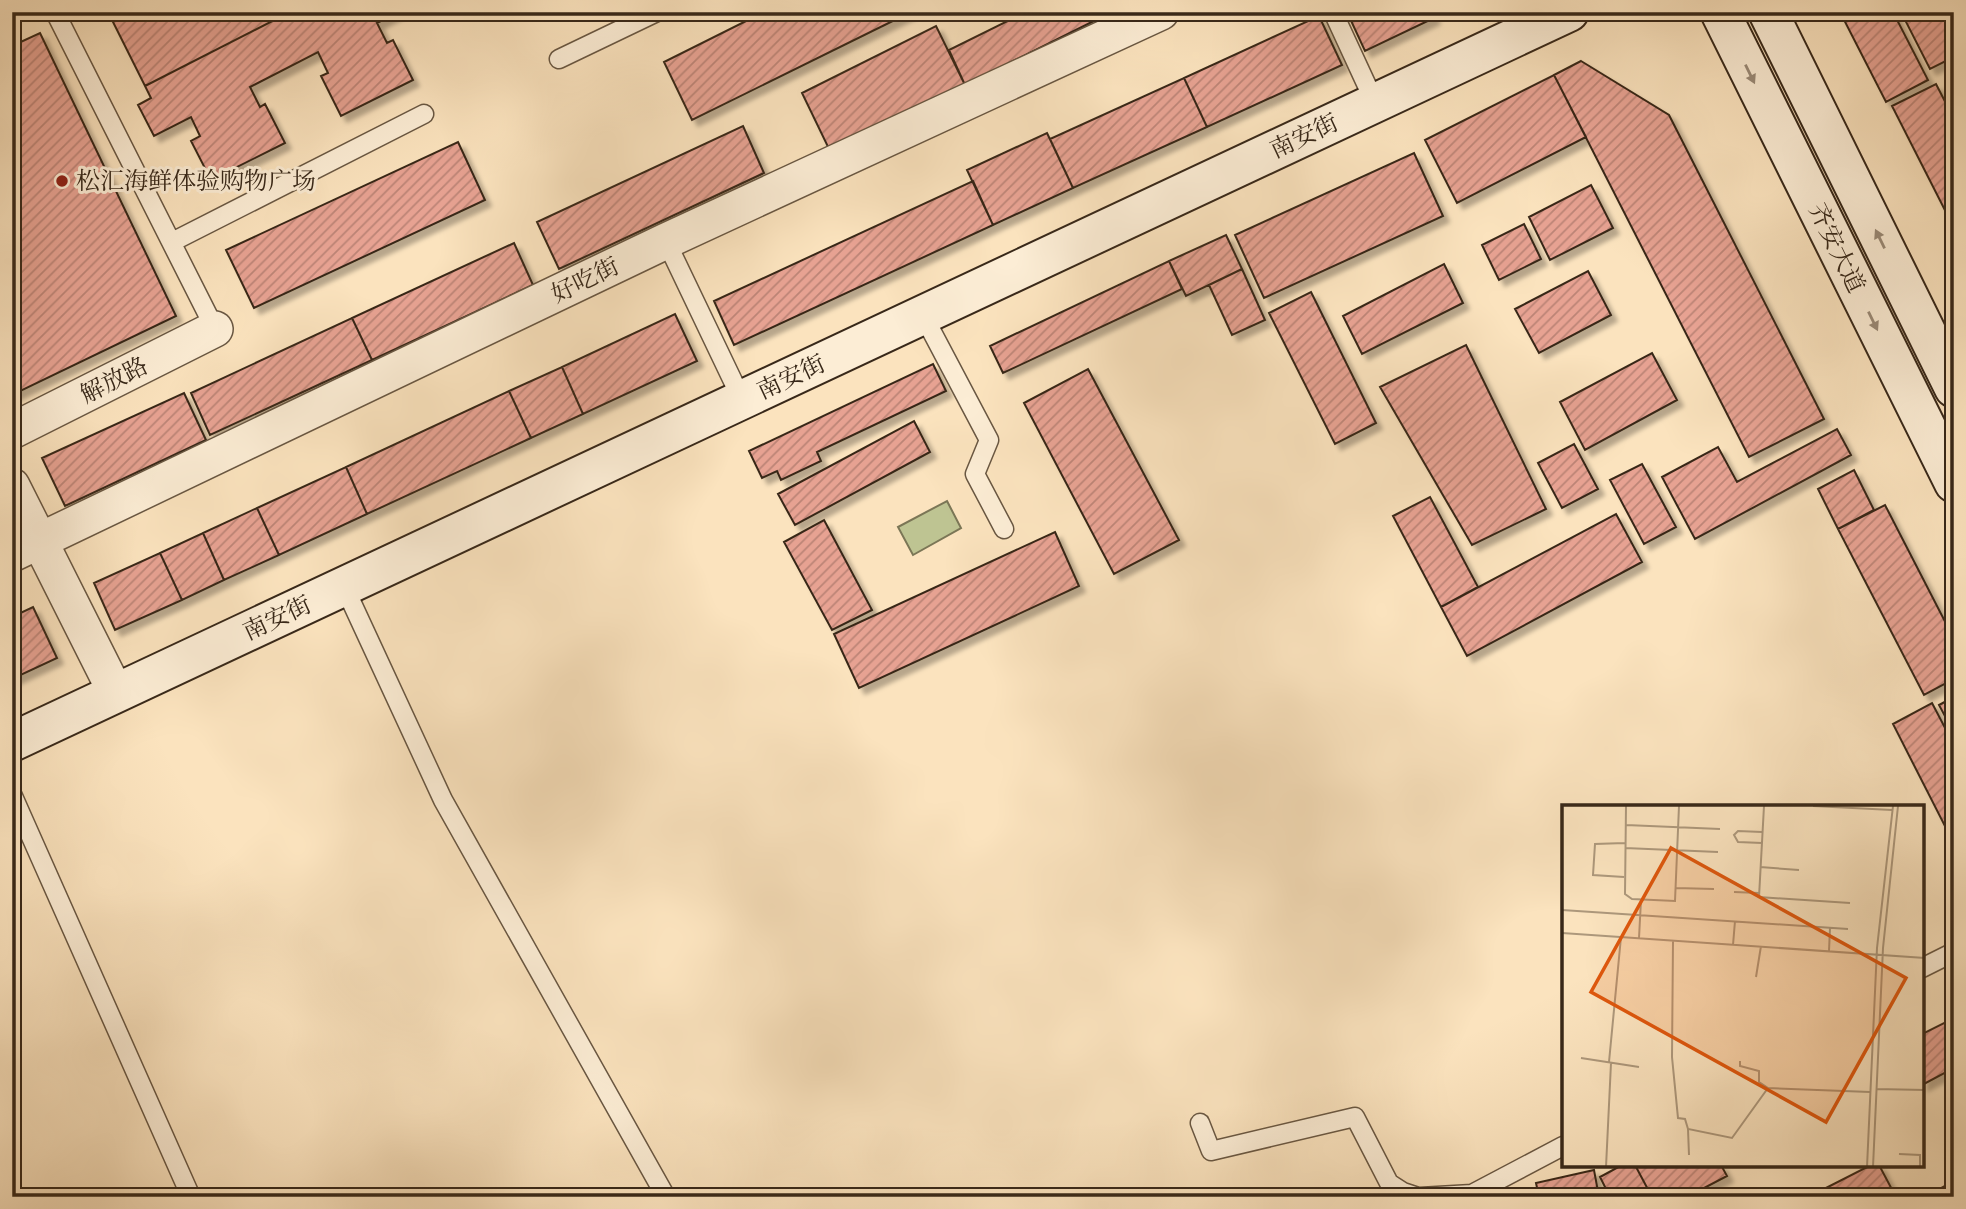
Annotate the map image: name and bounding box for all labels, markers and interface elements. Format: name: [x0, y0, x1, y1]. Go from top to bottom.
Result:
one-way arrow: [1744, 64, 1756, 84]
street label: 南安街: [1265, 108, 1343, 166]
place label: 松汇海鲜体验购物广场: [76, 167, 316, 197]
marker: 松汇海鲜体验购物广场: [54, 173, 70, 189]
street label: 齐安大道: [1802, 199, 1871, 298]
one-way arrow: [1874, 229, 1885, 249]
street label: 好吃街: [547, 252, 624, 310]
one-way arrow: [1868, 311, 1879, 331]
street label: 南安街: [752, 349, 830, 407]
street label: 解放路: [76, 351, 153, 411]
street label: 南安街: [238, 590, 316, 648]
inset map: [1562, 805, 1924, 1167]

